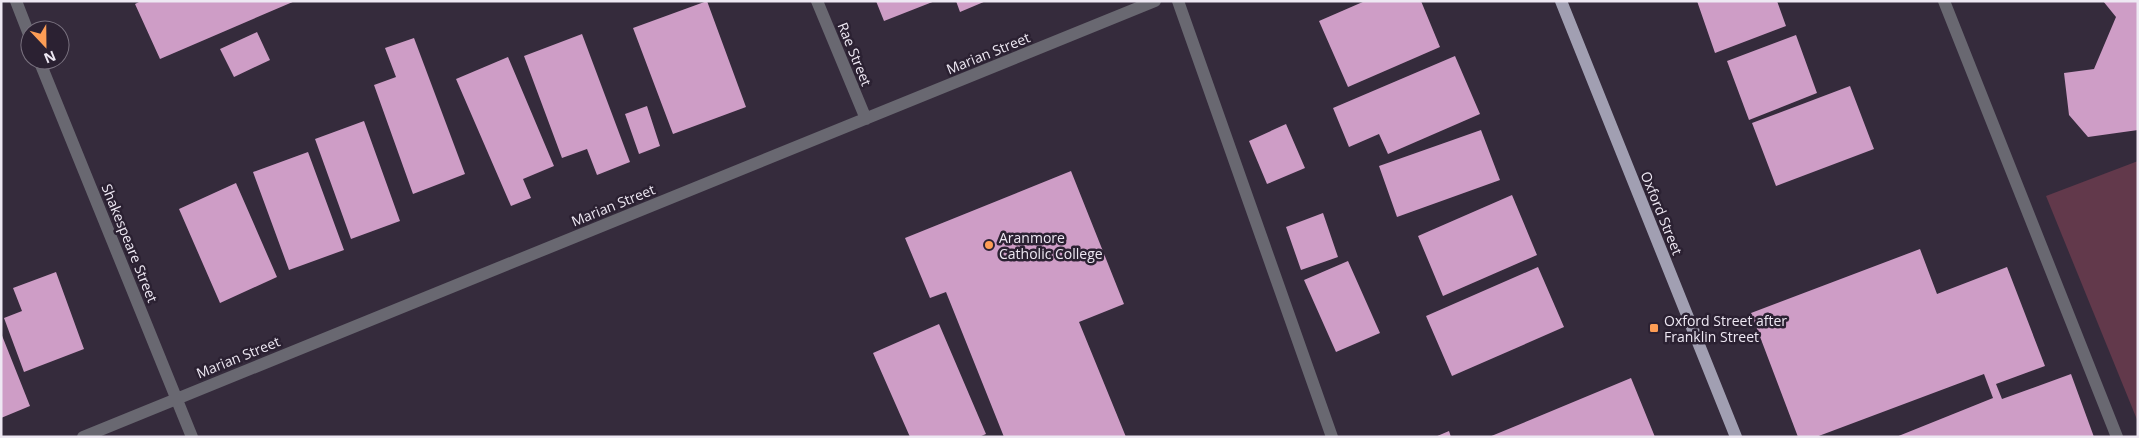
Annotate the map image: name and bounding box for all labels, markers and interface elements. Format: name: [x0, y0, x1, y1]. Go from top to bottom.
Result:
street label: Rae Street: [834, 19, 876, 89]
north arrow: [20, 20, 70, 70]
street label: Marian Street: [943, 28, 1033, 78]
text: N: [41, 47, 59, 68]
street label: Oxford Street: [1637, 168, 1687, 258]
street label: Marian Street: [568, 180, 658, 230]
street label: Shakespeare Street: [98, 181, 162, 305]
place label: Aranmore Catholic College: [999, 228, 1103, 263]
marker: Aranmore Catholic College: [983, 239, 995, 251]
place label: Oxford Street after Franklin Street: [1664, 311, 1787, 346]
marker: Oxford Street after Franklin Street: [1648, 322, 1660, 334]
street label: Marian Street: [193, 332, 283, 382]

